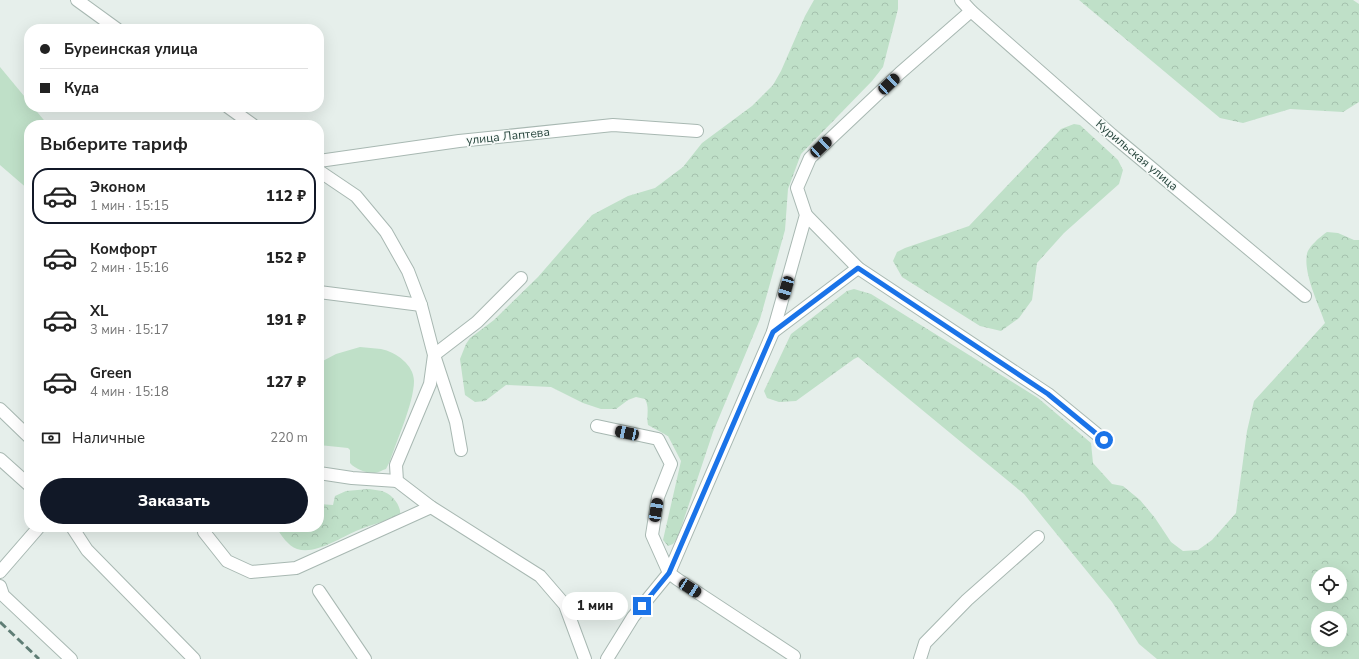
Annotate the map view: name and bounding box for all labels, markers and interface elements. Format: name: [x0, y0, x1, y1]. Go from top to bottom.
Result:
text: Буреинская улица: [64, 39, 198, 59]
car: [876, 71, 902, 97]
text: Куда: [64, 78, 99, 98]
street label: Курильская улица: [1093, 116, 1181, 194]
street label: улица Лаптева: [466, 124, 550, 148]
text: Выберите тариф: [40, 132, 188, 156]
car: [808, 134, 834, 160]
text: Эконом: [90, 177, 146, 197]
icon: car: [42, 178, 78, 214]
text: 112 ₽: [266, 186, 306, 206]
text: 1 мин · 15:15: [90, 197, 169, 215]
text: Комфорт: [90, 239, 157, 259]
icon: car: [42, 240, 78, 276]
text: 152 ₽: [266, 248, 306, 268]
text: 2 мин · 15:16: [90, 259, 169, 277]
car: [777, 275, 795, 301]
text: XL: [90, 301, 109, 321]
icon: car: [42, 302, 78, 338]
text: 191 ₽: [266, 310, 306, 330]
text: 3 мин · 15:17: [90, 321, 169, 339]
text: Green: [90, 363, 132, 383]
icon: car: [42, 364, 78, 400]
text: 127 ₽: [266, 372, 306, 392]
text: 4 мин · 15:18: [90, 383, 169, 401]
car: [614, 425, 640, 441]
icon: cash: [40, 427, 62, 449]
text: Наличные: [72, 428, 145, 448]
text: 220 m: [270, 429, 308, 447]
route start: [1095, 431, 1113, 449]
button: Заказать: [40, 478, 308, 524]
car: [648, 497, 664, 523]
map controls: [1311, 567, 1347, 647]
button: locate: [1311, 567, 1347, 603]
car: [677, 576, 703, 600]
callout: 1 мин: [562, 592, 628, 620]
text: 1 мин: [577, 597, 613, 615]
route end: [633, 597, 651, 615]
button: layers: [1311, 611, 1347, 647]

